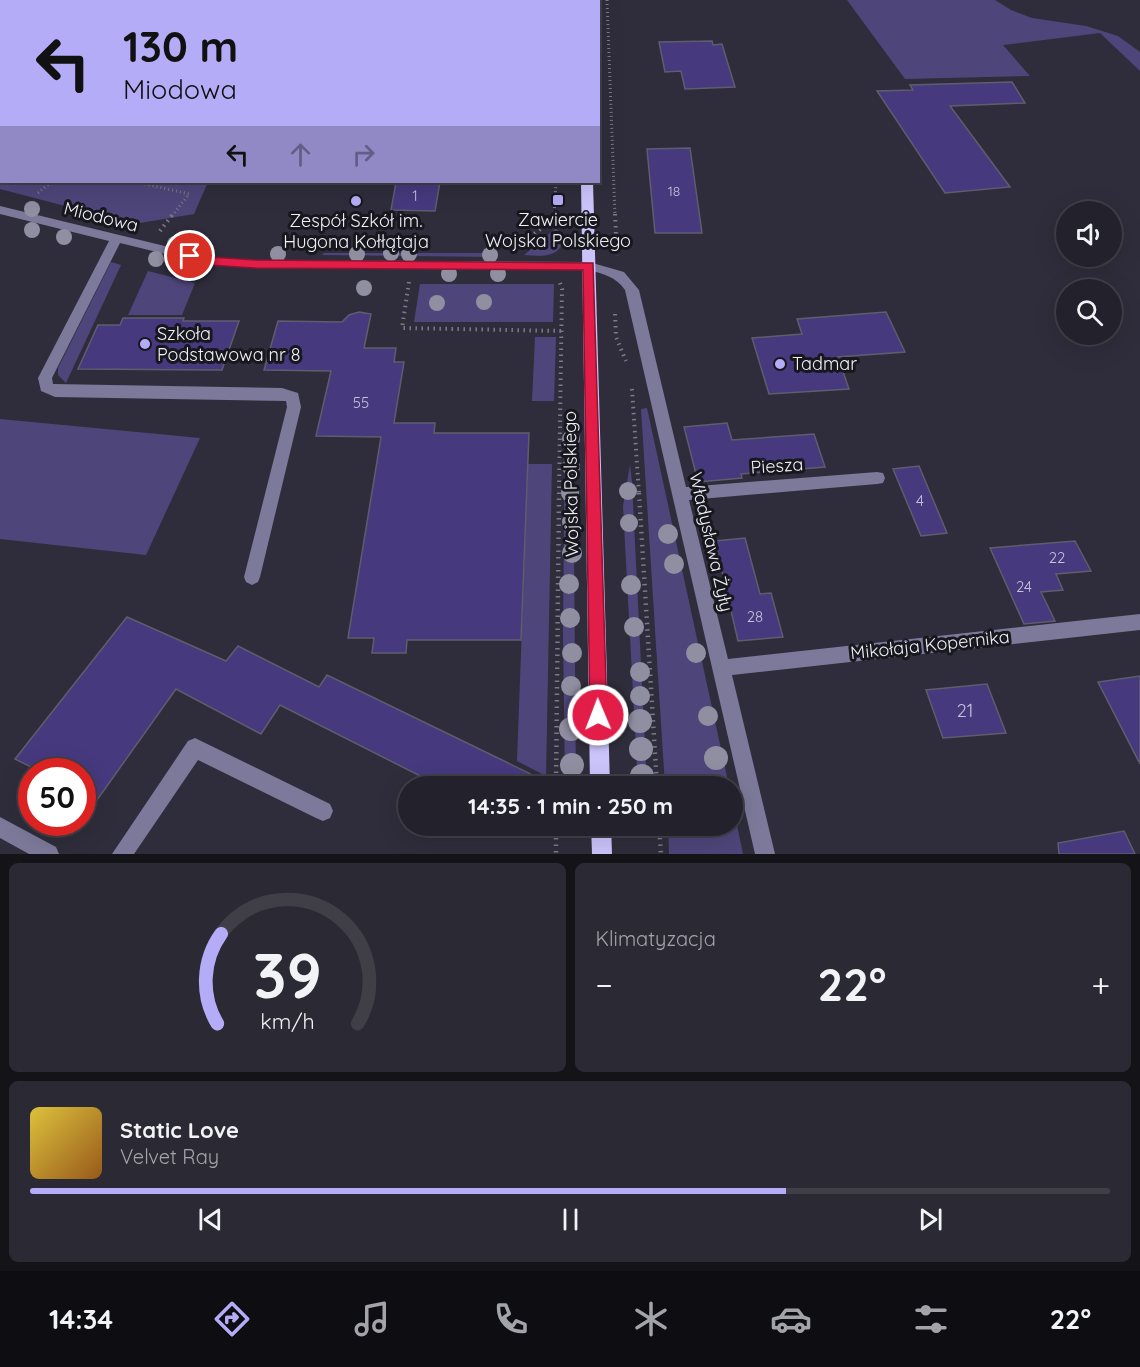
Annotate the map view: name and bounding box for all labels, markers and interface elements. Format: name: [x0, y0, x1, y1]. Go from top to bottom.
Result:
text: 130 m: [123, 20, 238, 73]
icon: left: [24, 24, 102, 102]
text: Miodowa: [123, 72, 237, 106]
icon: left: [221, 138, 254, 171]
icon: ahead: [284, 138, 317, 171]
icon: right: [347, 138, 380, 171]
house number: 18: [668, 182, 680, 200]
house number: 1: [412, 186, 418, 205]
marker: Zawiercie Wojska Polskiego: [551, 193, 565, 207]
marker: Zespół Szkół im. Hugona Kołłątaja: [349, 194, 363, 208]
street label: Miodowa: [62, 196, 141, 237]
map controls: [1056, 201, 1122, 345]
button: sound: [1056, 201, 1122, 267]
place label: Zawiercie Wojska Polskiego: [485, 208, 631, 252]
place label: Zespół Szkół im. Hugona Kołłątaja: [283, 209, 429, 253]
pin: [164, 230, 215, 281]
icon: arrive: [173, 239, 206, 272]
button: search: [1056, 279, 1122, 345]
place label: Szkoła Podstawowa nr 8: [157, 322, 300, 366]
marker: Szkoła Podstawowa nr 8: [138, 337, 152, 351]
place label: Tadmar: [792, 352, 857, 375]
marker: Tadmar: [773, 357, 787, 371]
house number: 55: [353, 393, 369, 412]
street label: Wojska Polskiego: [558, 411, 583, 557]
street label: Piesza: [750, 452, 804, 479]
street label: Władysława Żyły: [684, 470, 739, 614]
house number: 4: [916, 491, 924, 510]
house number: 22: [1049, 548, 1065, 567]
house number: 24: [1016, 577, 1032, 596]
house number: 28: [747, 607, 763, 626]
street label: Mikołaja Kopernika: [849, 625, 1011, 664]
position arrow: [566, 683, 630, 747]
house number: 21: [957, 699, 973, 722]
speed limit sign: 50: [18, 758, 96, 836]
text: 14:35 · 1 min · 250 m: [468, 792, 673, 820]
text: Klimatyzacja: [596, 926, 716, 951]
text: 39: [253, 936, 322, 1014]
text: 22°: [818, 956, 886, 1012]
text: −: [596, 964, 613, 1005]
text: +: [1091, 964, 1110, 1005]
text: km/h: [260, 1009, 314, 1035]
text: Static Love: [120, 1116, 239, 1144]
text: Velvet Ray: [120, 1144, 219, 1169]
icon: previous: [194, 1203, 227, 1236]
icon: pause: [554, 1203, 587, 1236]
icon: next: [914, 1203, 947, 1236]
icon: directions: [211, 1298, 253, 1340]
icon: music: [351, 1298, 393, 1340]
icon: phone: [490, 1298, 532, 1340]
icon: climate: [630, 1298, 672, 1340]
icon: car: [770, 1298, 812, 1340]
icon: filters: [910, 1298, 952, 1340]
text: 14:34: [49, 1302, 113, 1336]
text: 22°: [1050, 1302, 1091, 1336]

